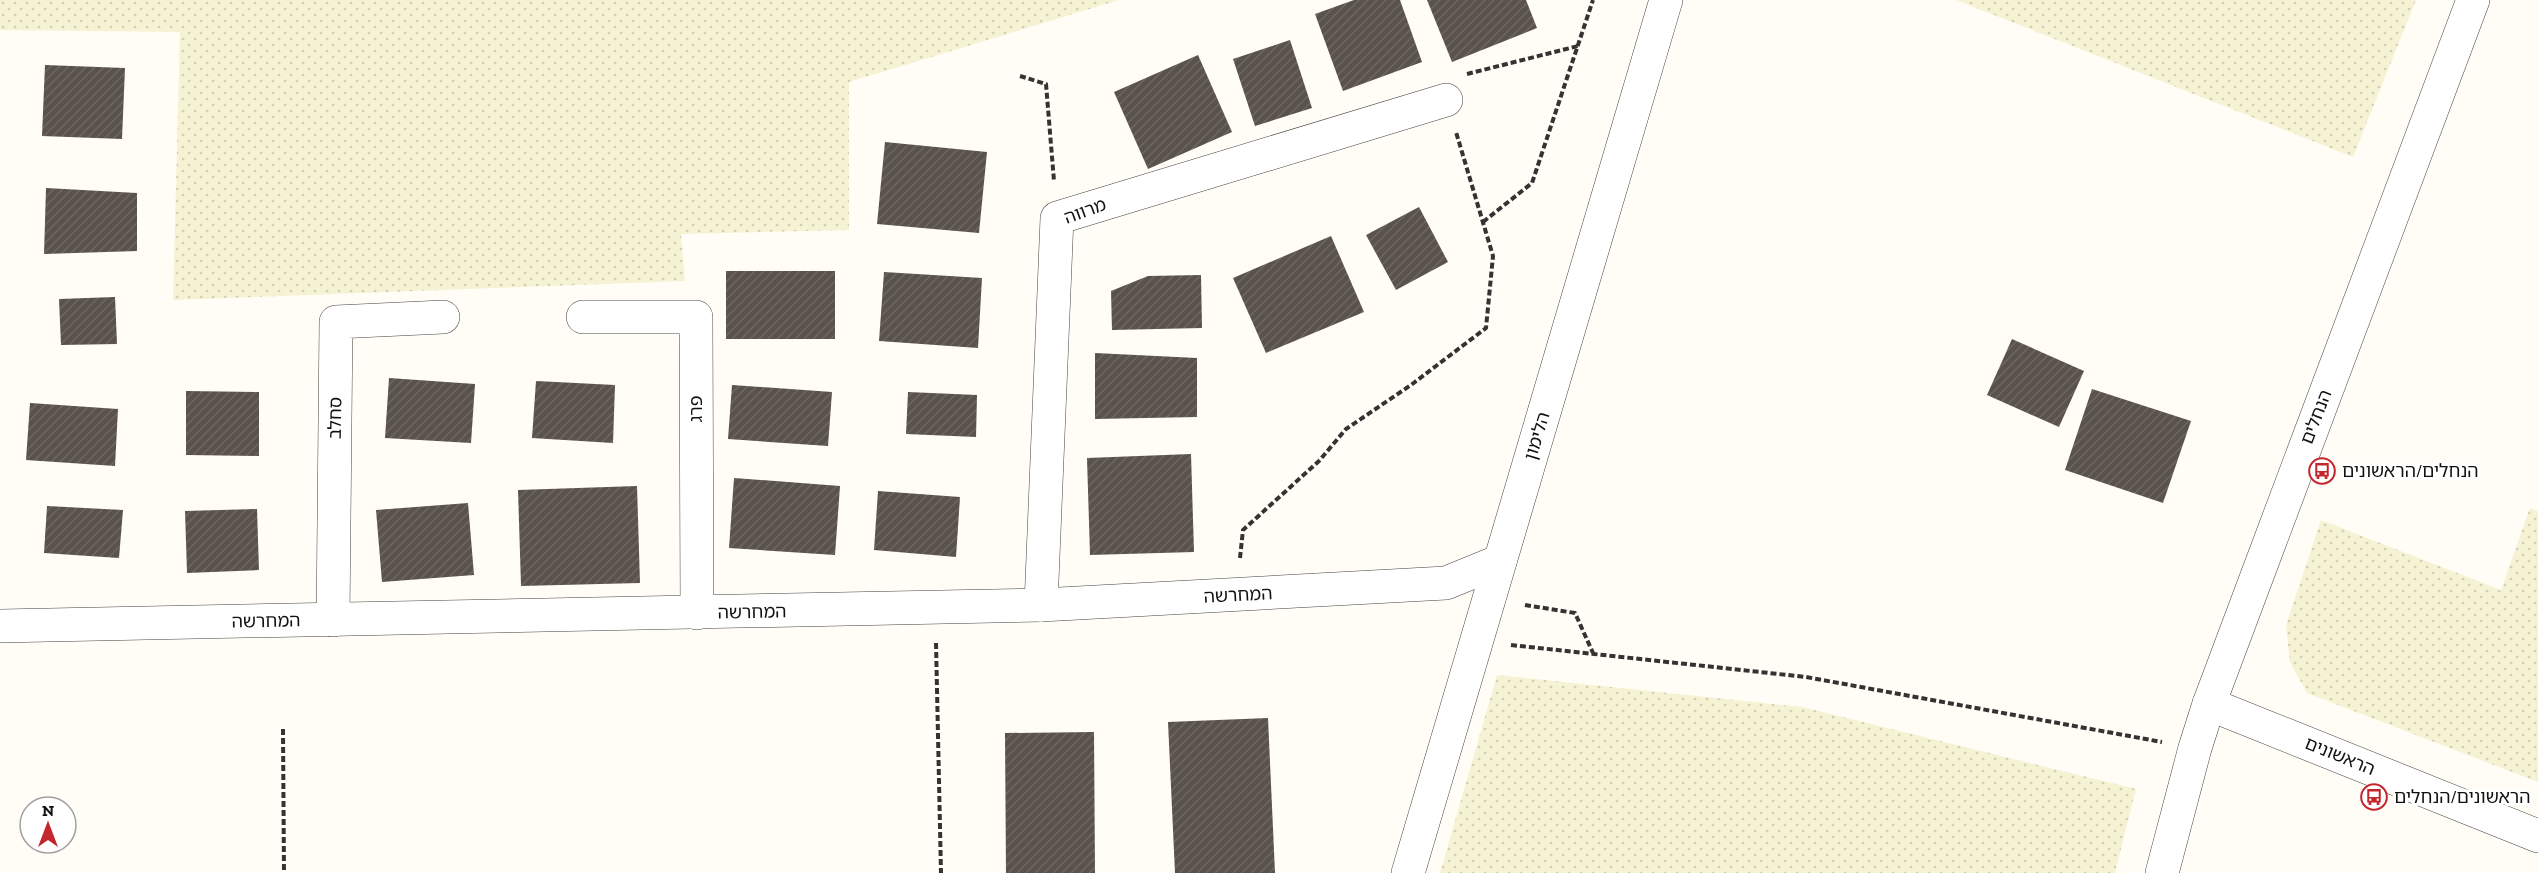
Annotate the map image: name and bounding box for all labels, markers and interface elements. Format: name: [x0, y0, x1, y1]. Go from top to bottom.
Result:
street label: מרווה: [1061, 193, 1109, 229]
street label: הנחלים: [2296, 387, 2336, 447]
street label: פרג: [685, 396, 707, 422]
street label: סחלב: [324, 397, 346, 439]
street label: הלימון: [1519, 409, 1555, 463]
bus stop icon: הנחלים/הראשונים: [2307, 456, 2337, 486]
place label: הנחלים/הראשונים: [2342, 460, 2479, 482]
street label: המחרשה: [1203, 582, 1273, 608]
street label: המחרשה: [717, 600, 787, 624]
street label: המחרשה: [231, 609, 301, 633]
street label: הראשונים: [2302, 732, 2378, 780]
bus stop icon: הראשונים/הנחלים: [2359, 782, 2389, 812]
place label: הראשונים/הנחלים: [2394, 786, 2531, 808]
north arrow: [18, 795, 78, 855]
text: N: [42, 801, 54, 820]

